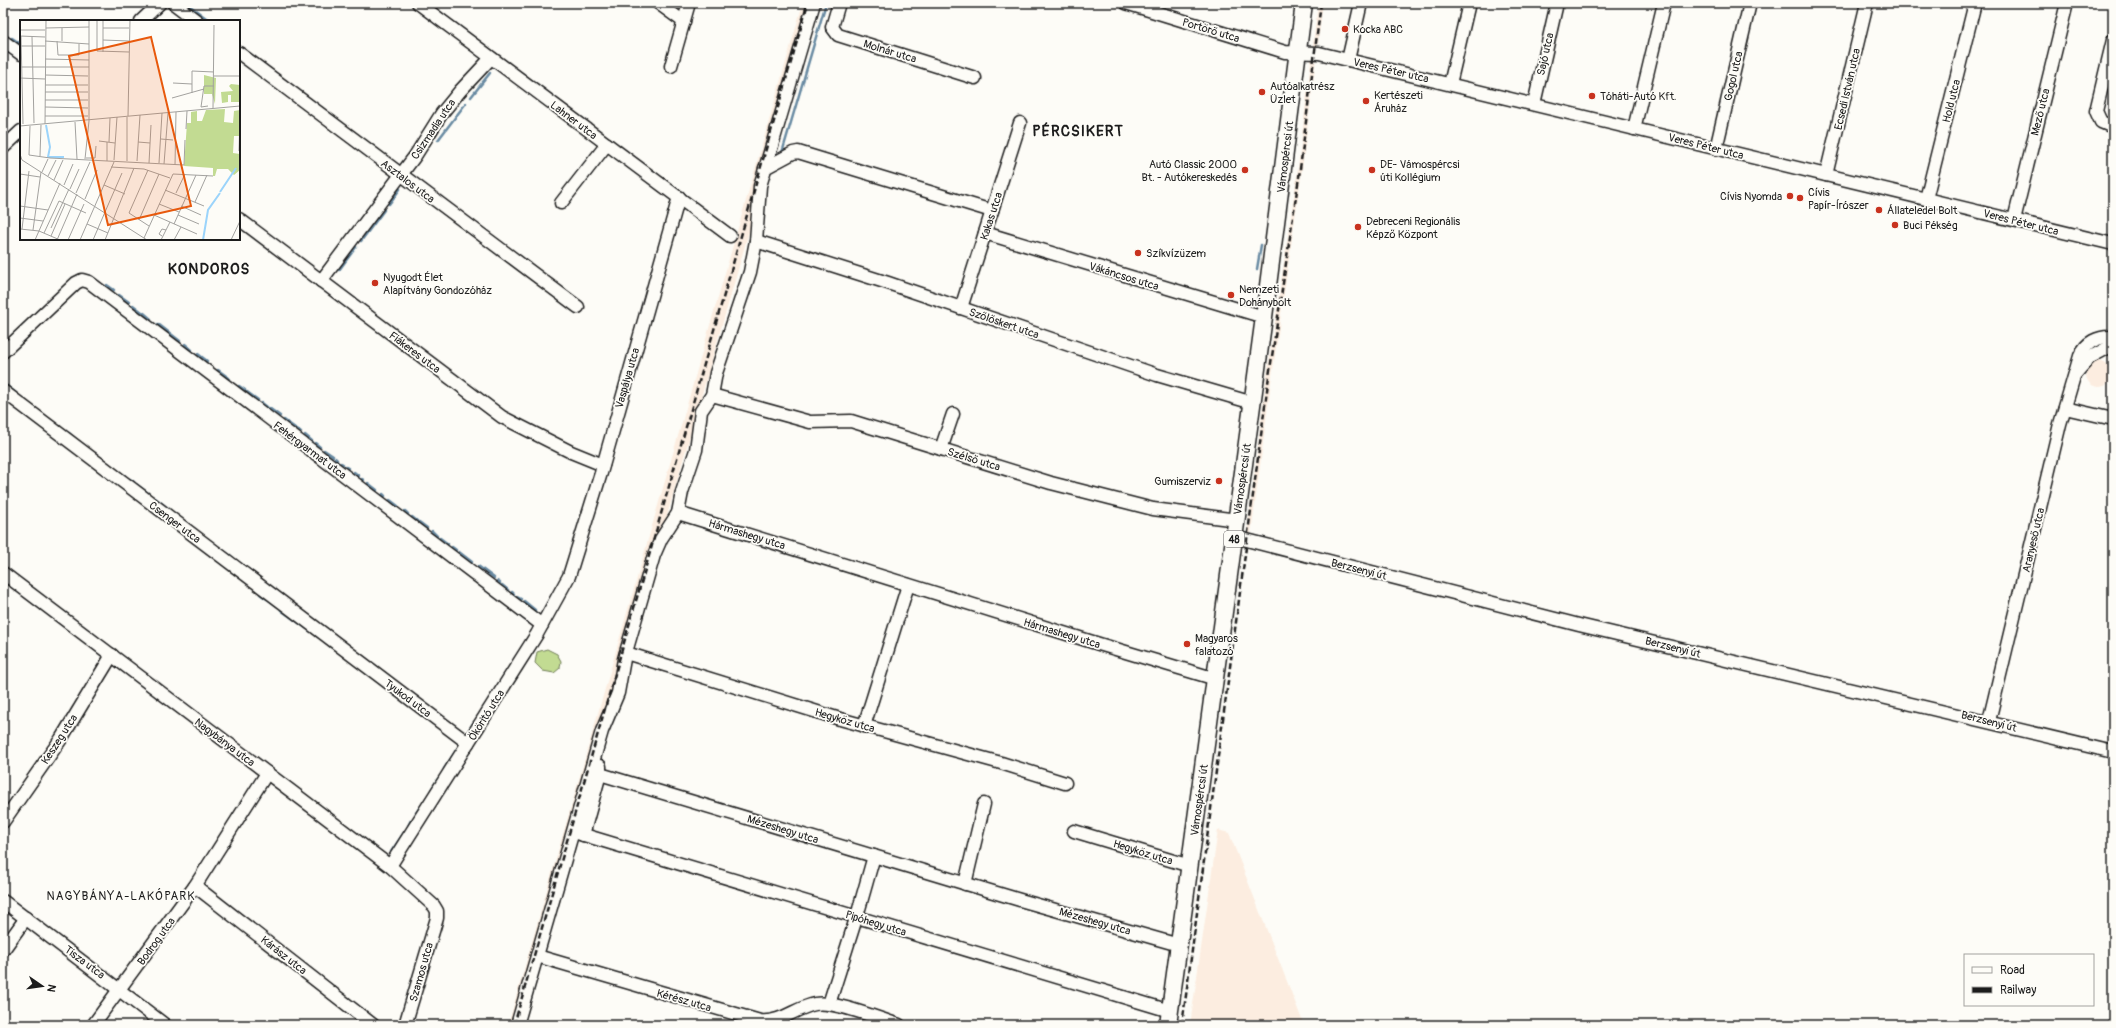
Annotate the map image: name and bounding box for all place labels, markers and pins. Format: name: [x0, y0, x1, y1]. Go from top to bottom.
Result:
place label: Kocka ABC: [1353, 23, 1403, 36]
marker: Kocka ABC: [1340, 24, 1350, 34]
place label: Autóalkatrész Üzlet: [1270, 80, 1335, 106]
marker: Autóalkatrész Üzlet: [1257, 87, 1267, 97]
place label: Kertészeti Áruház: [1374, 89, 1423, 115]
place label: Tóháti-Autó Kft.: [1600, 90, 1677, 103]
marker: Tóháti-Autó Kft.: [1587, 91, 1597, 101]
marker: Kertészeti Áruház: [1361, 96, 1371, 106]
place label: Autó Classic 2000 Bt. - Autókereskedés: [1142, 158, 1237, 184]
place label: DE- Vámospércsi úti Kollégium: [1380, 158, 1459, 184]
marker: Autó Classic 2000 Bt. - Autókereskedés: [1240, 165, 1250, 175]
marker: DE- Vámospércsi úti Kollégium: [1367, 165, 1377, 175]
place label: Cívis Papír-Írószer: [1808, 186, 1869, 212]
place label: Cívis Nyomda: [1720, 190, 1782, 203]
marker: Cívis Nyomda: [1785, 191, 1795, 201]
marker: Cívis Papír-Írószer: [1795, 193, 1805, 203]
place label: Állateledel Bolt: [1887, 204, 1958, 217]
marker: Állateledel Bolt: [1874, 205, 1884, 215]
place label: Debreceni Regionális Képző Központ: [1366, 215, 1460, 241]
place label: Buci Pékség: [1903, 219, 1958, 232]
marker: Buci Pékség: [1890, 220, 1900, 230]
marker: Debreceni Regionális Képző Központ: [1353, 222, 1363, 232]
place label: Szíkvízüzem: [1146, 247, 1206, 260]
marker: Szíkvízüzem: [1133, 248, 1143, 258]
place label: Nyugodt Élet Alapítvány Gondozóház: [383, 271, 492, 297]
marker: Nyugodt Élet Alapítvány Gondozóház: [370, 278, 380, 288]
place label: Nemzeti Dohánybolt: [1239, 283, 1292, 309]
marker: Nemzeti Dohánybolt: [1226, 290, 1236, 300]
place label: Gumiszerviz: [1154, 475, 1211, 488]
marker: Gumiszerviz: [1214, 476, 1224, 486]
place label: Magyaros falatozó: [1195, 632, 1238, 658]
marker: Magyaros falatozó: [1182, 639, 1192, 649]

